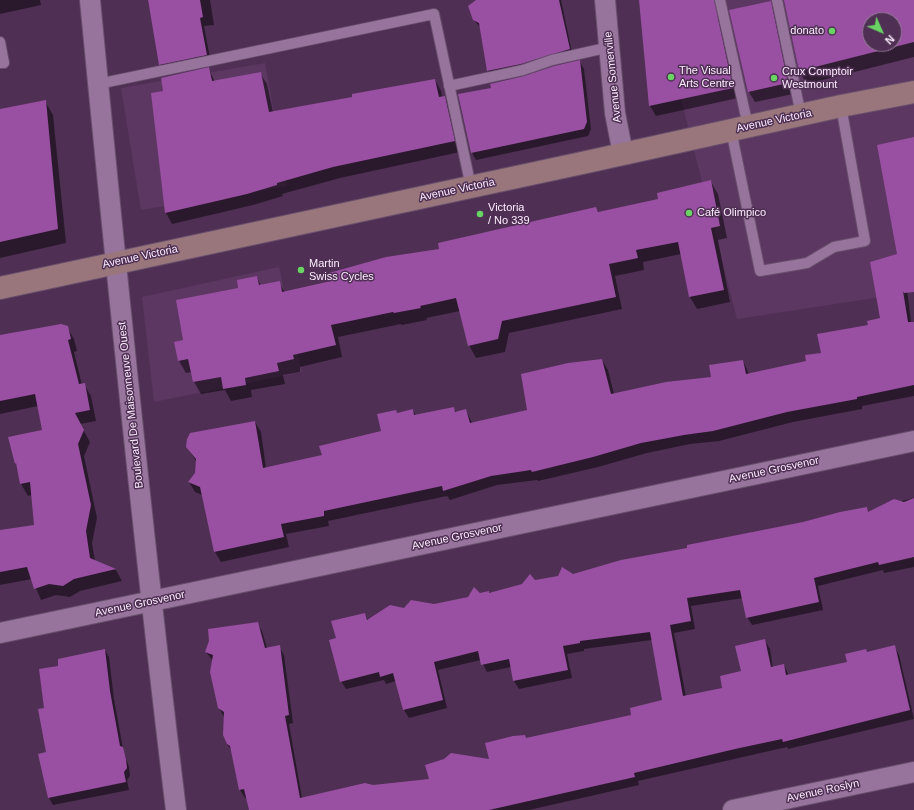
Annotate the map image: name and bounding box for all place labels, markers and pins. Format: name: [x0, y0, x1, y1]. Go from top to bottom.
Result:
place label: donato: [790, 24, 824, 38]
marker: donato: [827, 26, 837, 36]
place label: The Visual Arts Centre: [679, 64, 735, 90]
place label: Crux Comptoir Westmount: [782, 65, 853, 91]
marker: The Visual Arts Centre: [666, 72, 676, 82]
marker: Crux Comptoir Westmount: [769, 73, 779, 83]
place label: Victoria / No 339: [488, 201, 530, 227]
place label: Café Olimpico: [697, 206, 766, 220]
marker: Café Olimpico: [684, 208, 694, 218]
marker: Victoria / No 339: [475, 209, 485, 219]
place label: Martin Swiss Cycles: [309, 257, 374, 283]
marker: Martin Swiss Cycles: [296, 265, 306, 275]

